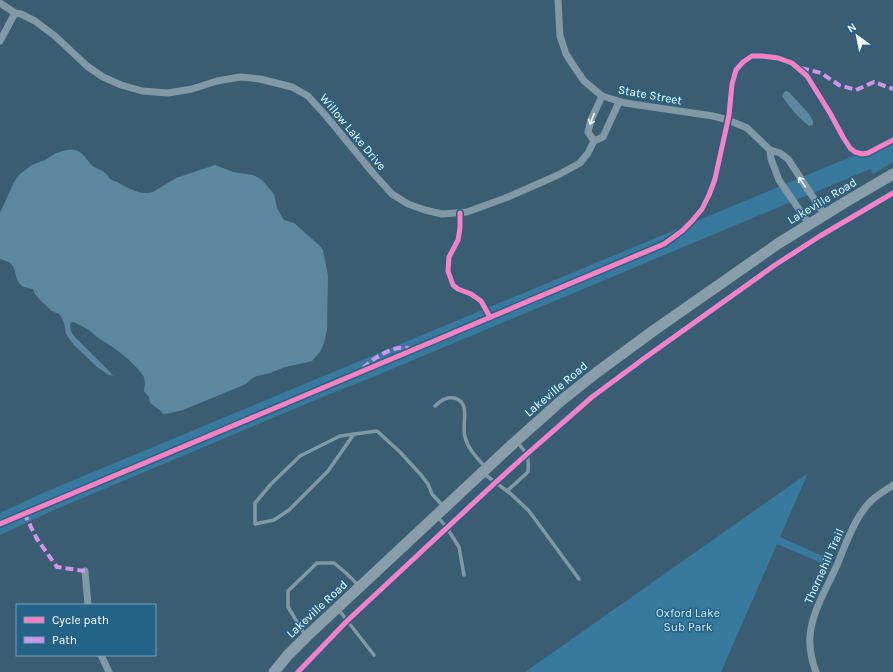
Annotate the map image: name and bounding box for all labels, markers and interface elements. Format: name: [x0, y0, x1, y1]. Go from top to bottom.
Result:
north arrow: [837, 16, 877, 56]
text: N: [845, 20, 859, 36]
street label: State Street: [617, 82, 684, 108]
street label: Willow Lake Drive: [317, 91, 389, 173]
one-way arrow: [588, 112, 596, 124]
street label: Lakeville Road: [785, 175, 859, 227]
one-way arrow: [798, 176, 806, 188]
street label: Lakeville Road: [522, 359, 590, 419]
street label: Thornehill Trail: [801, 526, 847, 606]
street label: Lakeville Road: [284, 577, 350, 641]
legend: [16, 604, 156, 656]
park label: Oxford Lake Sub Park: [656, 606, 720, 634]
text: Cycle path: [52, 613, 109, 627]
text: Path: [52, 633, 77, 647]

